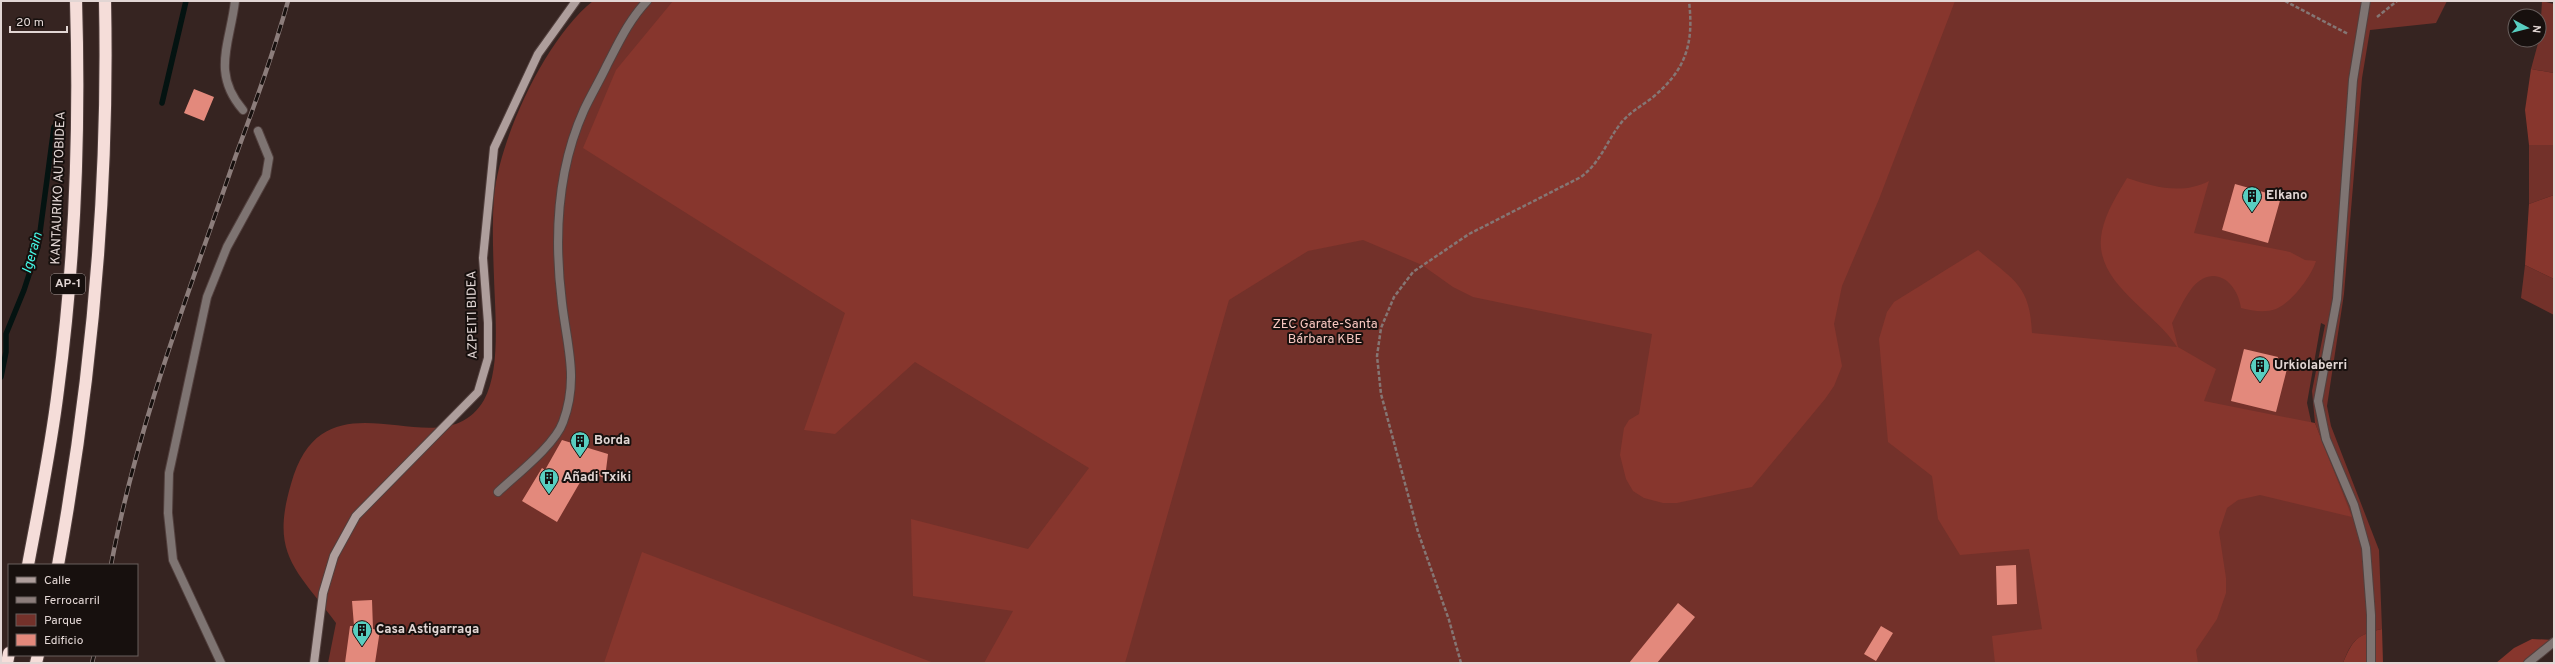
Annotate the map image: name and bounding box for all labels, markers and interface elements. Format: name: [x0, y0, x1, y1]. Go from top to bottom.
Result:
scale bar: [10, 8, 67, 34]
north arrow: [2507, 8, 2547, 48]
text: 20 m: [16, 15, 44, 31]
text: N: [2529, 24, 2543, 34]
street label: KANTAURIKO AUTOBIDEA: [48, 111, 70, 265]
building icon: Elkano: [2241, 185, 2263, 213]
place label: Elkano: [2266, 188, 2307, 204]
water label: Igerain: [19, 230, 47, 276]
street label: AZPEITI BIDEA: [464, 270, 482, 359]
road number: AP-1: [51, 274, 85, 294]
park label: ZEC Garate-Santa Bárbara KBE: [1272, 317, 1378, 348]
building icon: Urkiolaberri: [2249, 355, 2271, 383]
place label: Urkiolaberri: [2274, 358, 2347, 374]
building icon: Borda: [569, 430, 591, 458]
place label: Borda: [594, 433, 630, 449]
building icon: Añadi Txiki: [538, 467, 560, 495]
place label: Añadi Txiki: [563, 470, 631, 486]
legend: [8, 564, 138, 656]
text: Calle: [44, 573, 71, 589]
text: Ferrocarril: [44, 593, 100, 609]
text: Parque: [44, 613, 82, 629]
building icon: Casa Astigarraga: [351, 619, 373, 647]
place label: Casa Astigarraga: [376, 622, 479, 638]
text: Edificio: [44, 633, 84, 649]

